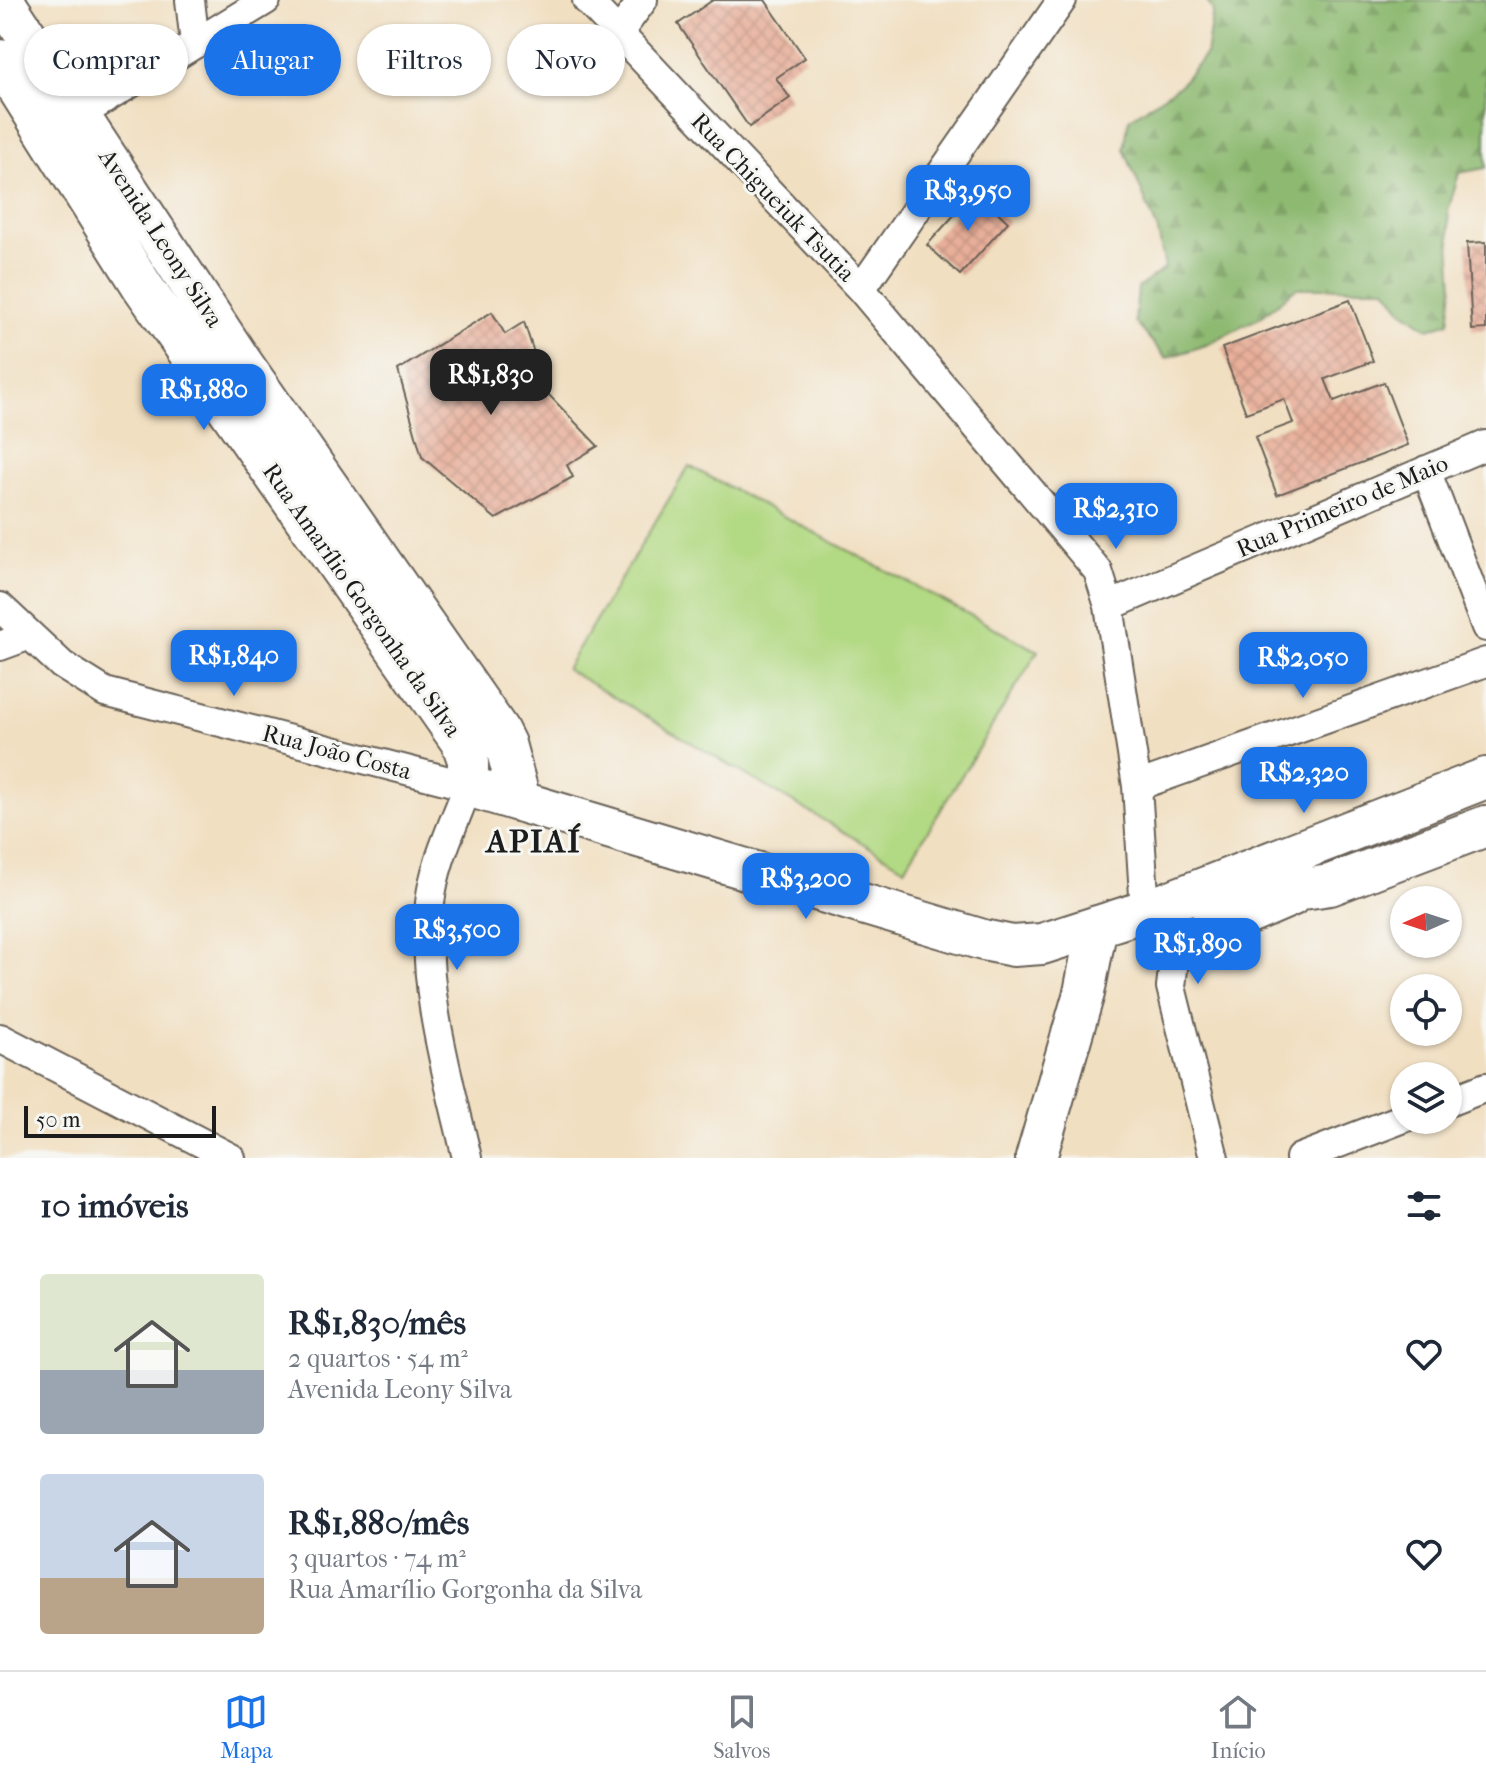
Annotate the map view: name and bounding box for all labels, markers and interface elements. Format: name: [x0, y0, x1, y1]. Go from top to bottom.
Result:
chip: Comprar: [24, 24, 188, 96]
chip: Alugar: [204, 24, 341, 96]
chip: Filtros: [357, 24, 491, 96]
chip: Novo: [507, 24, 625, 96]
street label: Rua Chigueiuk Tsutia: [685, 107, 861, 288]
street label: Avenida Leony Silva: [92, 143, 230, 333]
pin: R$3,950: [894, 165, 1042, 233]
text: R$3,950: [924, 175, 1012, 206]
pin: R$1,830: [417, 349, 565, 417]
text: R$1,830: [448, 359, 534, 390]
pin: R$1,880: [130, 364, 278, 432]
text: R$1,880: [160, 374, 248, 405]
street label: Rua Primeiro de Maio: [1232, 449, 1452, 563]
street label: Rua Amarílio Gorgonha da Silva: [257, 458, 468, 743]
pin: R$2,310: [1042, 483, 1190, 551]
text: R$2,310: [1073, 493, 1159, 524]
pin: R$1,840: [160, 630, 308, 698]
pin: R$2,050: [1229, 632, 1377, 700]
text: R$1,840: [189, 640, 279, 671]
text: R$2,050: [1257, 642, 1349, 673]
street label: Rua João Costa: [260, 719, 415, 786]
pin: R$2,320: [1230, 747, 1378, 815]
text: R$2,320: [1259, 757, 1349, 788]
district label: APIAÍ: [484, 822, 582, 860]
pin: R$3,200: [732, 853, 880, 921]
text: R$3,200: [760, 863, 852, 894]
north arrow: [1390, 886, 1462, 958]
map controls: [1390, 886, 1462, 1134]
pin: R$3,500: [383, 904, 531, 972]
text: R$3,500: [413, 914, 501, 945]
pin: R$1,890: [1124, 918, 1272, 986]
text: R$1,890: [1154, 928, 1242, 959]
button: locate: [1390, 974, 1462, 1046]
button: layers: [1390, 1062, 1462, 1134]
scale bar: [24, 1102, 216, 1138]
text: 50 m: [36, 1107, 81, 1133]
icon: filters: [1402, 1184, 1446, 1228]
text: 10 imóveis: [40, 1186, 189, 1226]
text: R$1,830/mês: [288, 1303, 466, 1343]
icon: home: [104, 1306, 200, 1402]
icon: heart: [1402, 1332, 1446, 1376]
text: 2 quartos · 54 m²: [288, 1343, 468, 1374]
text: Avenida Leony Silva: [288, 1374, 512, 1405]
text: R$1,880/mês: [288, 1503, 469, 1543]
icon: home: [104, 1506, 200, 1602]
icon: heart: [1402, 1532, 1446, 1576]
text: 3 quartos · 74 m²: [288, 1543, 466, 1574]
text: Rua Amarílio Gorgonha da Silva: [288, 1574, 642, 1605]
tab: Mapa: [220, 1690, 273, 1764]
tab: Salvos: [713, 1690, 770, 1764]
tab: Início: [1211, 1690, 1266, 1764]

